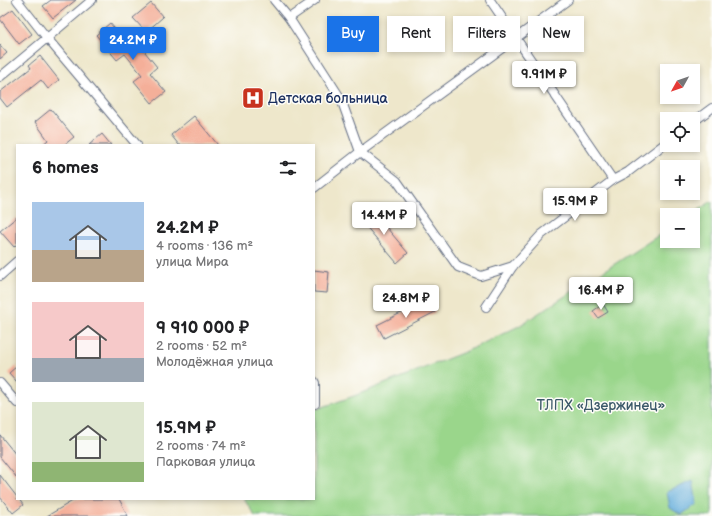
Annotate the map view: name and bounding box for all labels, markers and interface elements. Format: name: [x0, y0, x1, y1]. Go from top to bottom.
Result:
chip: Buy: [327, 16, 379, 52]
chip: Rent: [387, 16, 445, 52]
chip: Filters: [453, 16, 520, 52]
chip: New: [528, 16, 584, 52]
pin: 24.2M ₽: [96, 27, 170, 61]
text: 24.2M ₽: [109, 32, 157, 48]
pin: 9.91M ₽: [507, 61, 581, 95]
north arrow: [660, 64, 700, 104]
map controls: [660, 64, 700, 248]
text: 9.91M ₽: [521, 66, 567, 82]
hospital icon: Детская больница: [240, 85, 266, 111]
place label: Детская больница: [268, 90, 389, 107]
button: locate: [660, 112, 700, 152]
icon: filters: [277, 157, 299, 179]
text: 6 homes: [32, 158, 99, 178]
button: +: [660, 160, 700, 200]
pin: 15.9M ₽: [538, 188, 612, 222]
text: 15.9M ₽: [552, 193, 598, 209]
pin: 14.4M ₽: [347, 202, 421, 236]
text: 14.4M ₽: [361, 207, 407, 223]
button: −: [660, 208, 700, 248]
icon: home: [64, 218, 112, 266]
text: 24.2M ₽: [156, 218, 219, 238]
text: 4 rooms · 136 m²: [156, 238, 253, 254]
text: улица Мира: [156, 254, 229, 270]
pin: 16.4M ₽: [564, 277, 638, 311]
text: 16.4M ₽: [578, 282, 624, 298]
pin: 24.8M ₽: [369, 285, 443, 319]
text: 24.8M ₽: [382, 290, 430, 306]
icon: home: [64, 318, 112, 366]
text: 9 910 000 ₽: [156, 318, 249, 338]
text: 2 rooms · 52 m²: [156, 338, 247, 354]
text: Молодёжная улица: [156, 354, 273, 370]
park label: ТЛПХ «Дзержинец»: [537, 397, 666, 414]
icon: home: [64, 418, 112, 466]
text: 15.9M ₽: [156, 418, 216, 438]
text: 2 rooms · 74 m²: [156, 438, 246, 454]
text: Парковая улица: [156, 454, 255, 470]

